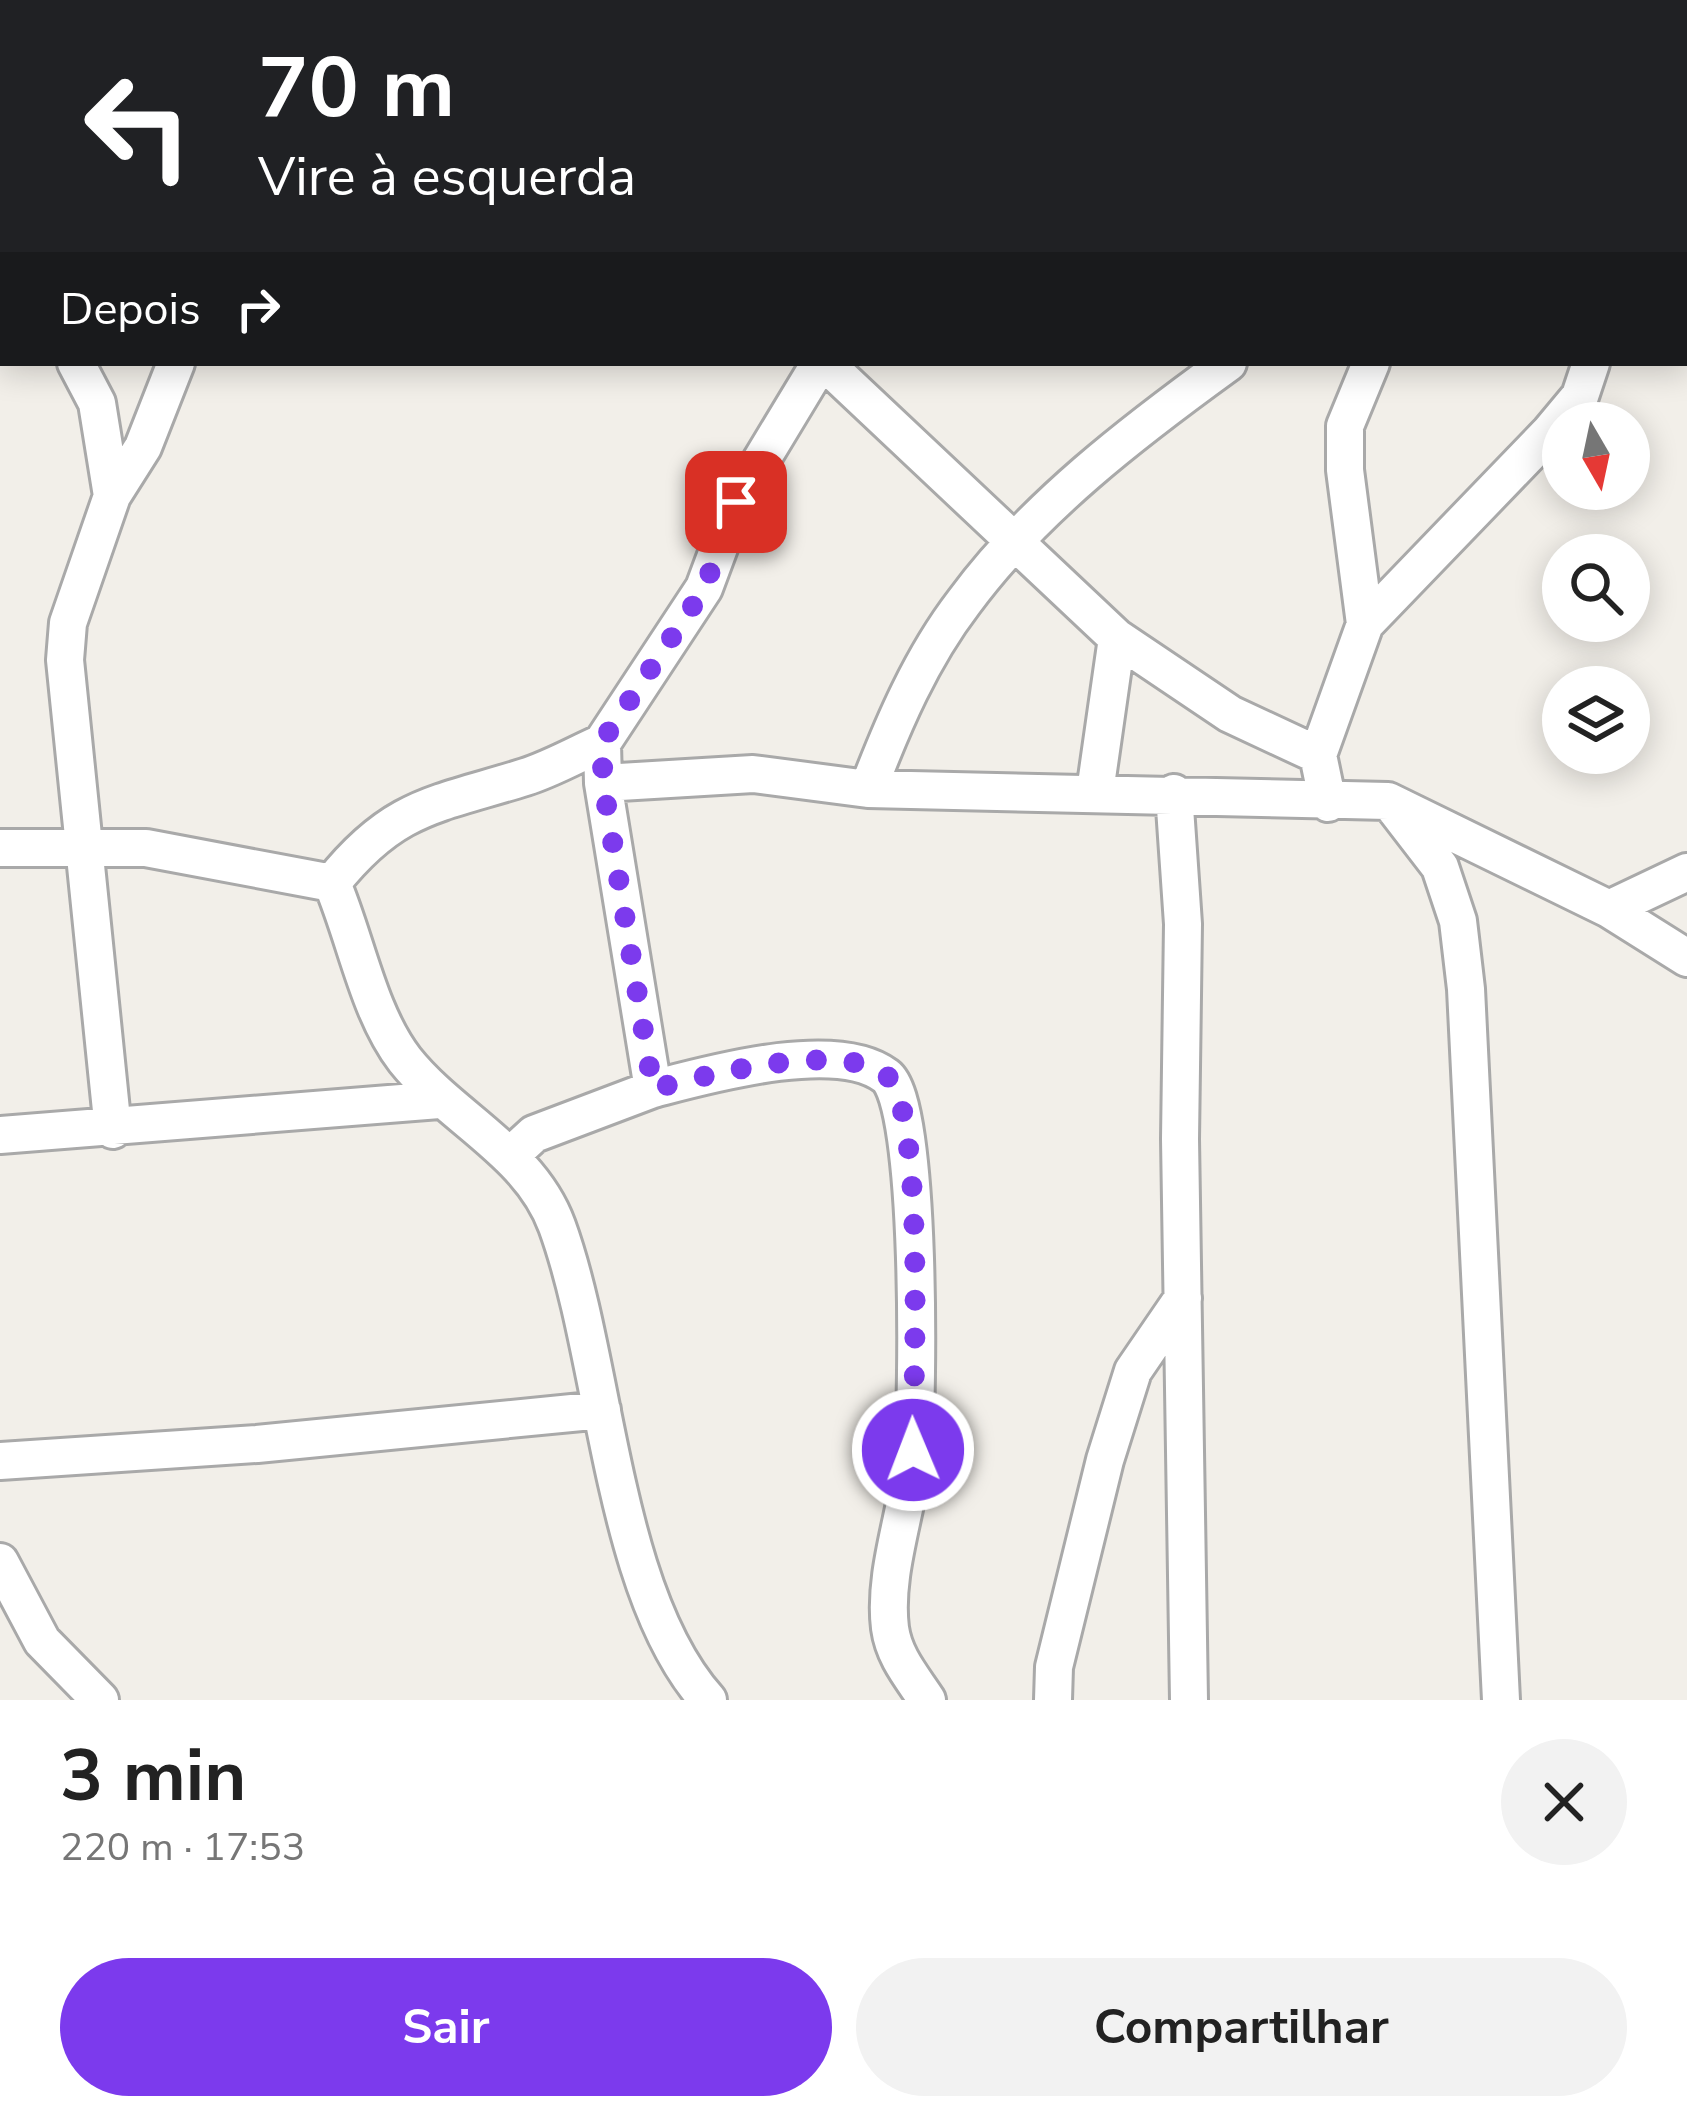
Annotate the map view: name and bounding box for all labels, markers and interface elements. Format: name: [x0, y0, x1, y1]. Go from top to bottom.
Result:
text: 70 m: [258, 31, 455, 146]
icon: left: [60, 48, 216, 204]
text: Vire à esquerda: [258, 140, 636, 214]
icon: right: [225, 276, 291, 342]
text: Depois: [60, 279, 201, 340]
north arrow: [1542, 402, 1650, 510]
map controls: [1542, 402, 1650, 774]
pin: [685, 451, 787, 553]
icon: arrive: [703, 469, 769, 535]
button: search: [1542, 534, 1650, 642]
button: layers: [1542, 666, 1650, 774]
position arrow: [850, 1387, 976, 1513]
text: 3 min: [60, 1727, 246, 1825]
button: close: [1501, 1739, 1627, 1865]
text: 220 m · 17:53: [60, 1821, 305, 1874]
button: Sair: [60, 1958, 832, 2096]
button: Compartilhar: [856, 1958, 1627, 2096]

